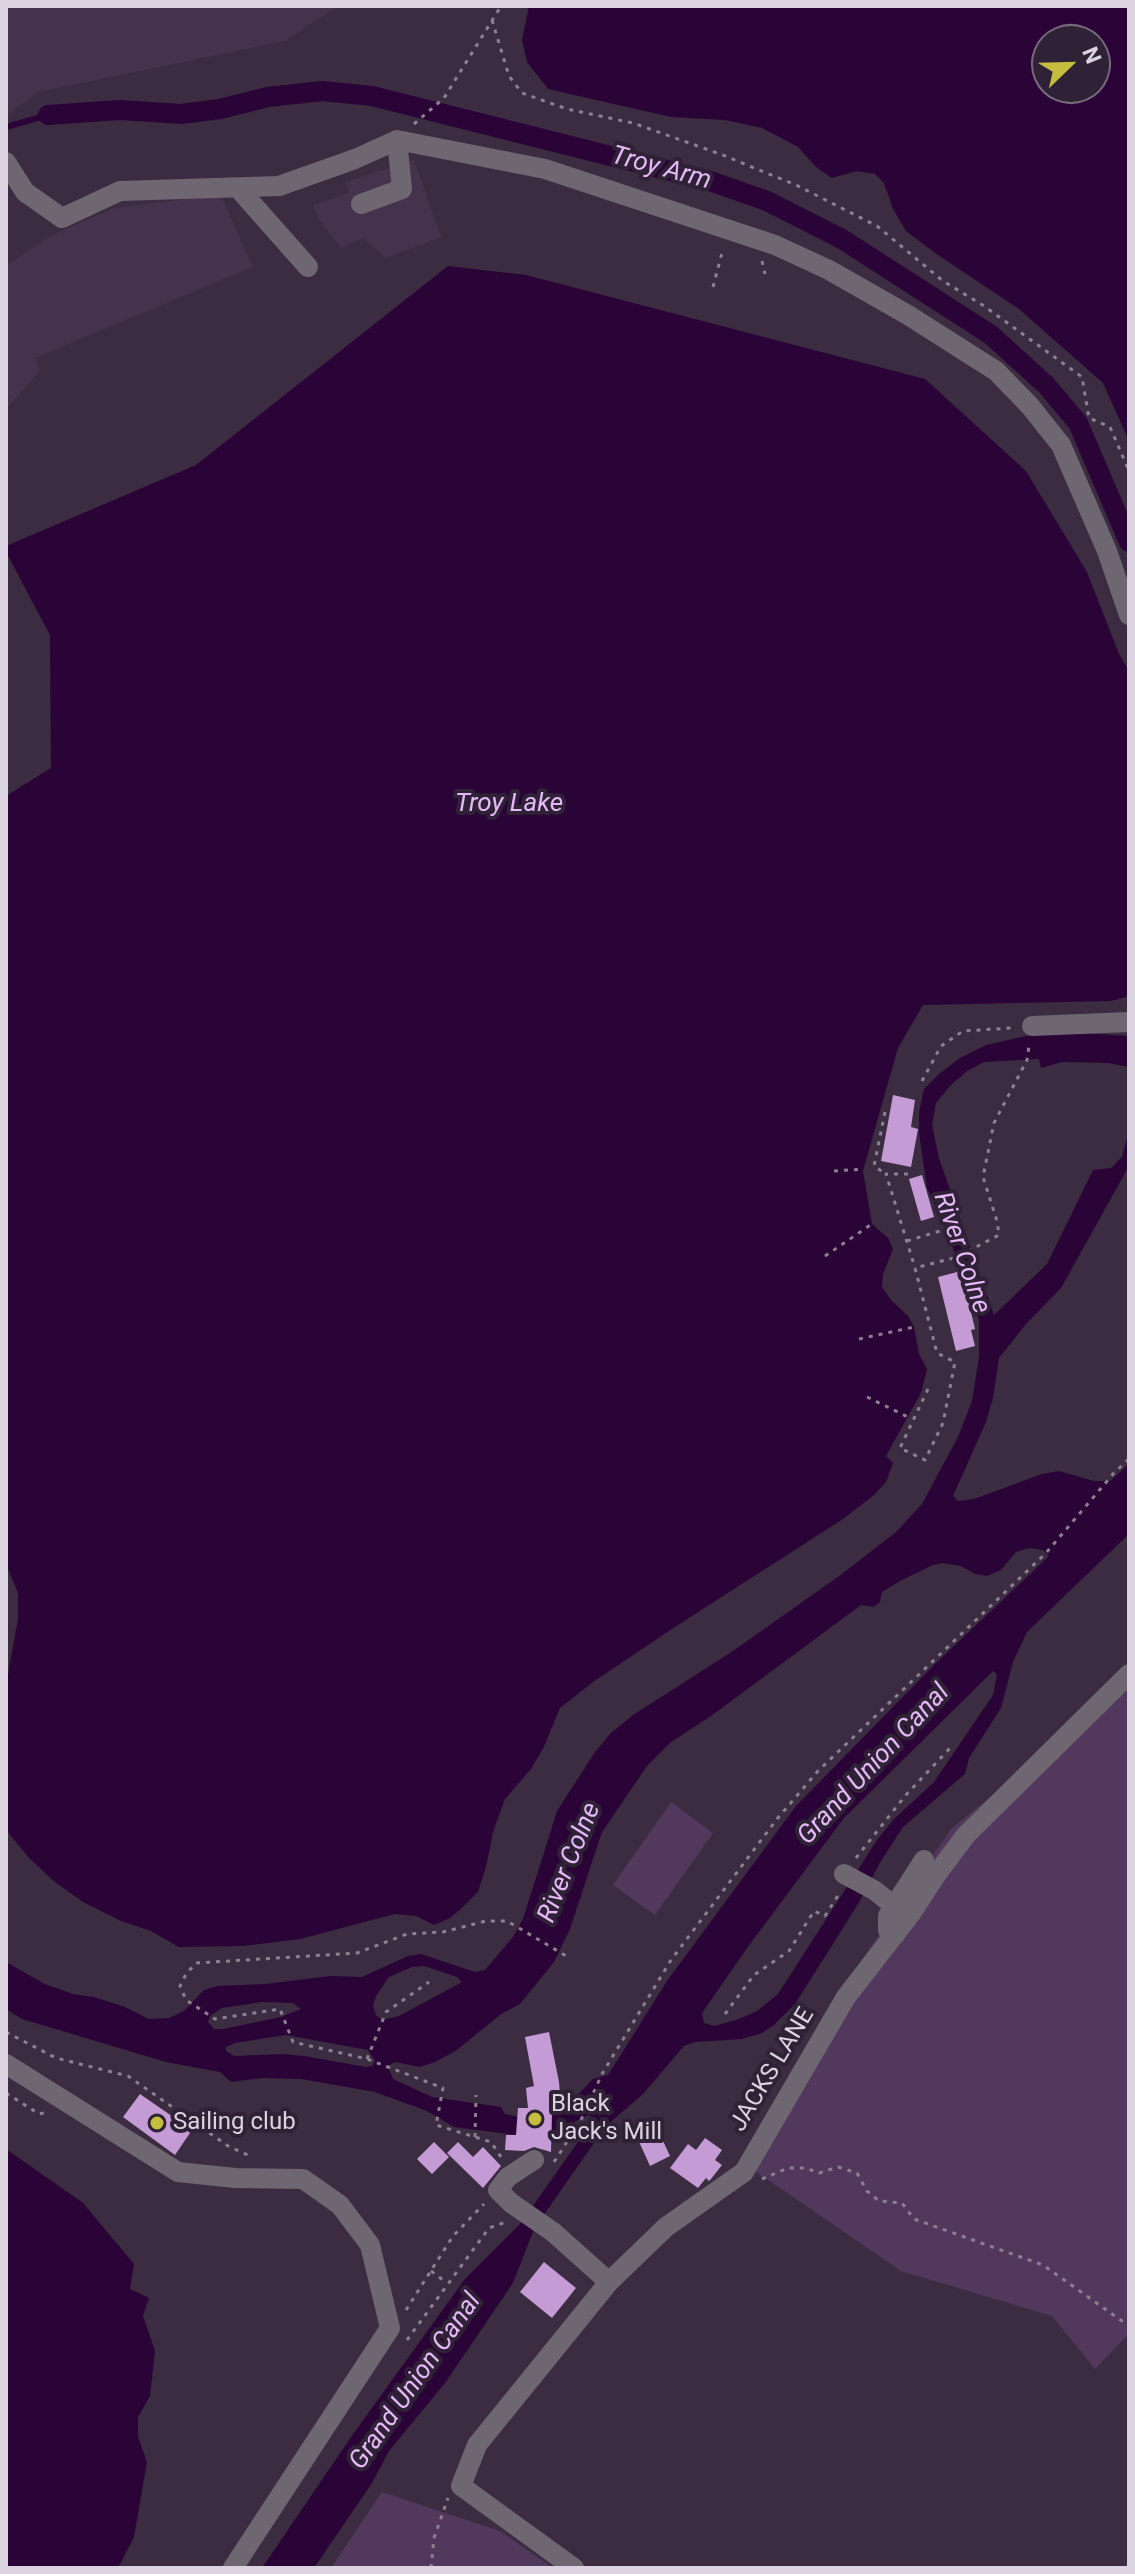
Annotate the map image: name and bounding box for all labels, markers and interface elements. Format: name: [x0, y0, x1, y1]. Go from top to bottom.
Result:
north arrow: [1031, 24, 1111, 104]
text: N: [1077, 43, 1106, 67]
water label: Troy Arm: [608, 141, 714, 197]
water label: Troy Lake: [455, 788, 563, 820]
water label: River Colne: [926, 1188, 996, 1318]
water label: Grand Union Canal: [791, 1678, 957, 1852]
water label: River Colne: [532, 1799, 608, 1927]
street label: JACKS LANE: [725, 2003, 821, 2137]
place label: Black Jack's Mill: [551, 2091, 662, 2147]
place label: Sailing club: [173, 2109, 296, 2137]
marker: Black Jack's Mill: [526, 2110, 544, 2128]
marker: Sailing club: [148, 2114, 166, 2132]
water label: Grand Union Canal: [343, 2288, 489, 2476]

